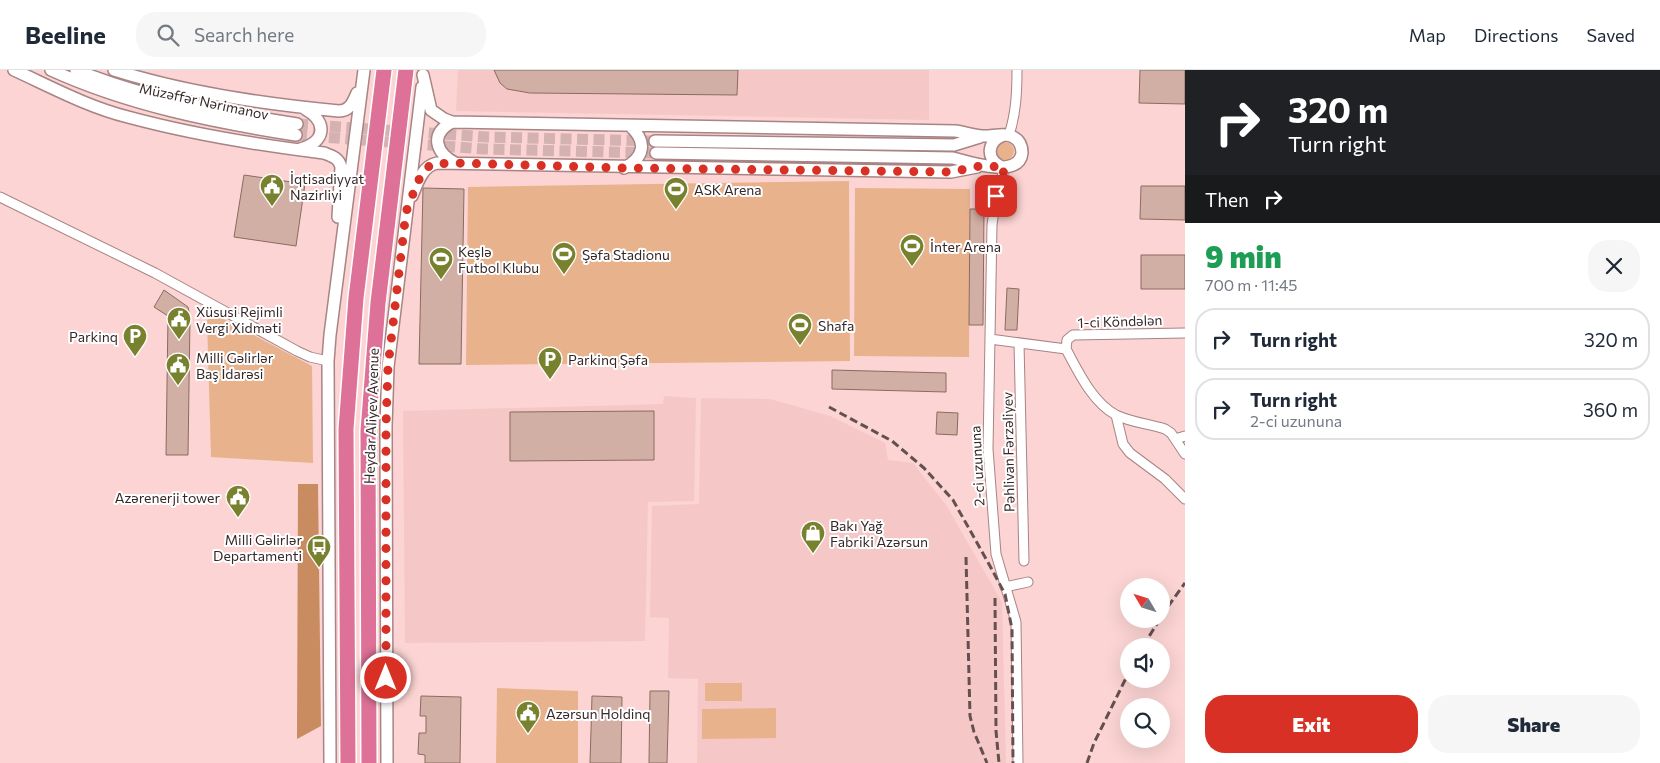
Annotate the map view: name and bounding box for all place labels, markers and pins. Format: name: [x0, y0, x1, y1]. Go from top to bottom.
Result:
place label: İqtisadiyyat Nazirliyi: [290, 170, 364, 203]
public building icon: İqtisadiyyat Nazirliyi: [259, 173, 285, 207]
pin: [975, 175, 1017, 217]
sports icon: ASK Arena: [663, 176, 689, 210]
place label: ASK Arena: [694, 181, 762, 198]
sports icon: İnter Arena: [899, 233, 925, 267]
place label: İnter Arena: [930, 238, 1001, 255]
sports icon: Şəfa Stadionu: [551, 241, 577, 275]
place label: Keşlə Futbol Klubu: [458, 243, 539, 276]
sports icon: Keşlə Futbol Klubu: [428, 246, 454, 280]
place label: Şəfa Stadionu: [582, 246, 670, 263]
place label: Xüsusi Rejimli Vergi Xidməti: [196, 303, 283, 336]
public building icon: Xüsusi Rejimli Vergi Xidməti: [166, 306, 192, 340]
sports icon: Shafa: [787, 312, 813, 346]
place label: Shafa: [818, 317, 854, 334]
parking icon: Parkinq: [122, 323, 148, 357]
place label: Parkinq: [69, 328, 118, 345]
parking icon: Parkinq Şəfa: [537, 346, 563, 380]
place label: Milli Gəlirlər Baş İdarəsi: [196, 349, 274, 382]
place label: Parkinq Şəfa: [568, 351, 648, 368]
public building icon: Milli Gəlirlər Baş İdarəsi: [165, 352, 191, 386]
public building icon: Azərenerji tower: [225, 484, 251, 518]
place label: Azərenerji tower: [115, 489, 220, 506]
place label: Bakı Yağ Fabriki Azərsun: [830, 517, 928, 550]
shop icon: Bakı Yağ Fabriki Azərsun: [800, 520, 826, 554]
place label: Milli Gəlirlər Departamenti: [213, 531, 302, 564]
bus stop icon: Milli Gəlirlər Departamenti: [306, 534, 332, 568]
public building icon: Azərsun Holdinq: [515, 700, 541, 734]
place label: Azərsun Holdinq: [546, 705, 651, 722]

